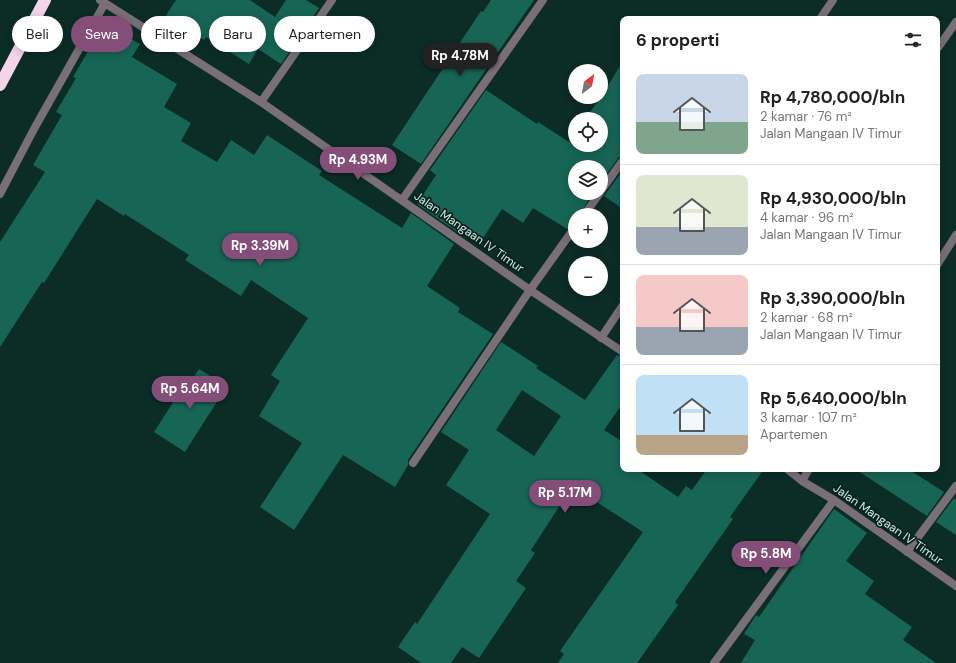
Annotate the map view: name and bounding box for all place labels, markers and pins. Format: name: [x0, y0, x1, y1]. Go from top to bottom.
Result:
pin: Rp 4.78M: [419, 43, 501, 77]
pin: Rp 4.93M: [317, 147, 399, 181]
pin: Rp 3.39M: [219, 233, 301, 267]
pin: Rp 5.64M: [149, 376, 231, 410]
pin: Rp 5.17M: [524, 480, 606, 514]
pin: Rp 5.8M: [729, 541, 803, 575]

